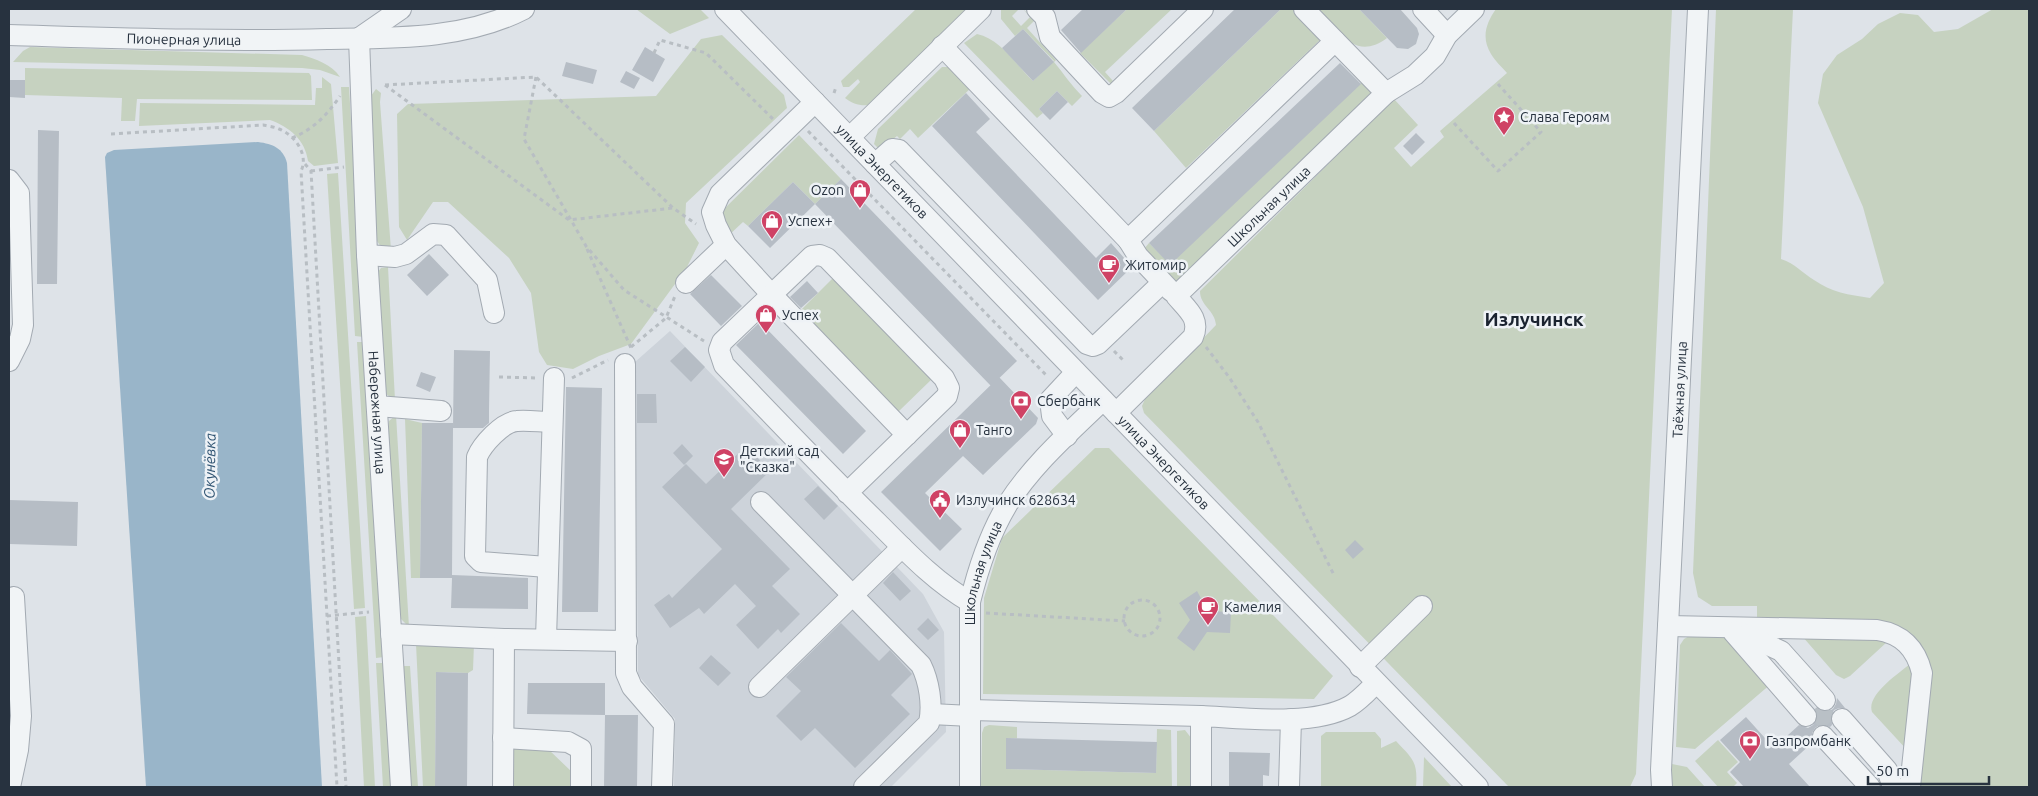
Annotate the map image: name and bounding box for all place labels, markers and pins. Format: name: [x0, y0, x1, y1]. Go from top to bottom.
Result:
place icon: Слава Героям: [1492, 105, 1516, 136]
place label: Слава Героям: [1520, 109, 1610, 125]
shop icon: Ozon: [848, 178, 872, 209]
place label: Ozon: [811, 182, 844, 198]
shop icon: Успех+: [760, 209, 784, 240]
place label: Успех+: [788, 213, 833, 229]
cafe icon: Житомир: [1097, 253, 1121, 284]
place label: Житомир: [1125, 257, 1186, 273]
shop icon: Успех: [754, 303, 778, 334]
place label: Успех: [782, 307, 819, 323]
bank icon: Сбербанк: [1009, 389, 1033, 420]
place label: Сбербанк: [1037, 393, 1100, 409]
shop icon: Танго: [948, 418, 972, 449]
place label: Танго: [976, 422, 1012, 438]
place label: Детский сад "Сказка": [740, 443, 819, 475]
school or university icon: Детский сад "Сказка": [712, 447, 736, 478]
public building icon: Излучинск 628634: [928, 488, 952, 519]
place label: Излучинск 628634: [956, 492, 1076, 508]
cafe icon: Камелия: [1196, 595, 1220, 626]
place label: Камелия: [1224, 599, 1282, 615]
bank icon: Газпромбанк: [1738, 729, 1762, 760]
place label: Газпромбанк: [1766, 733, 1851, 749]

